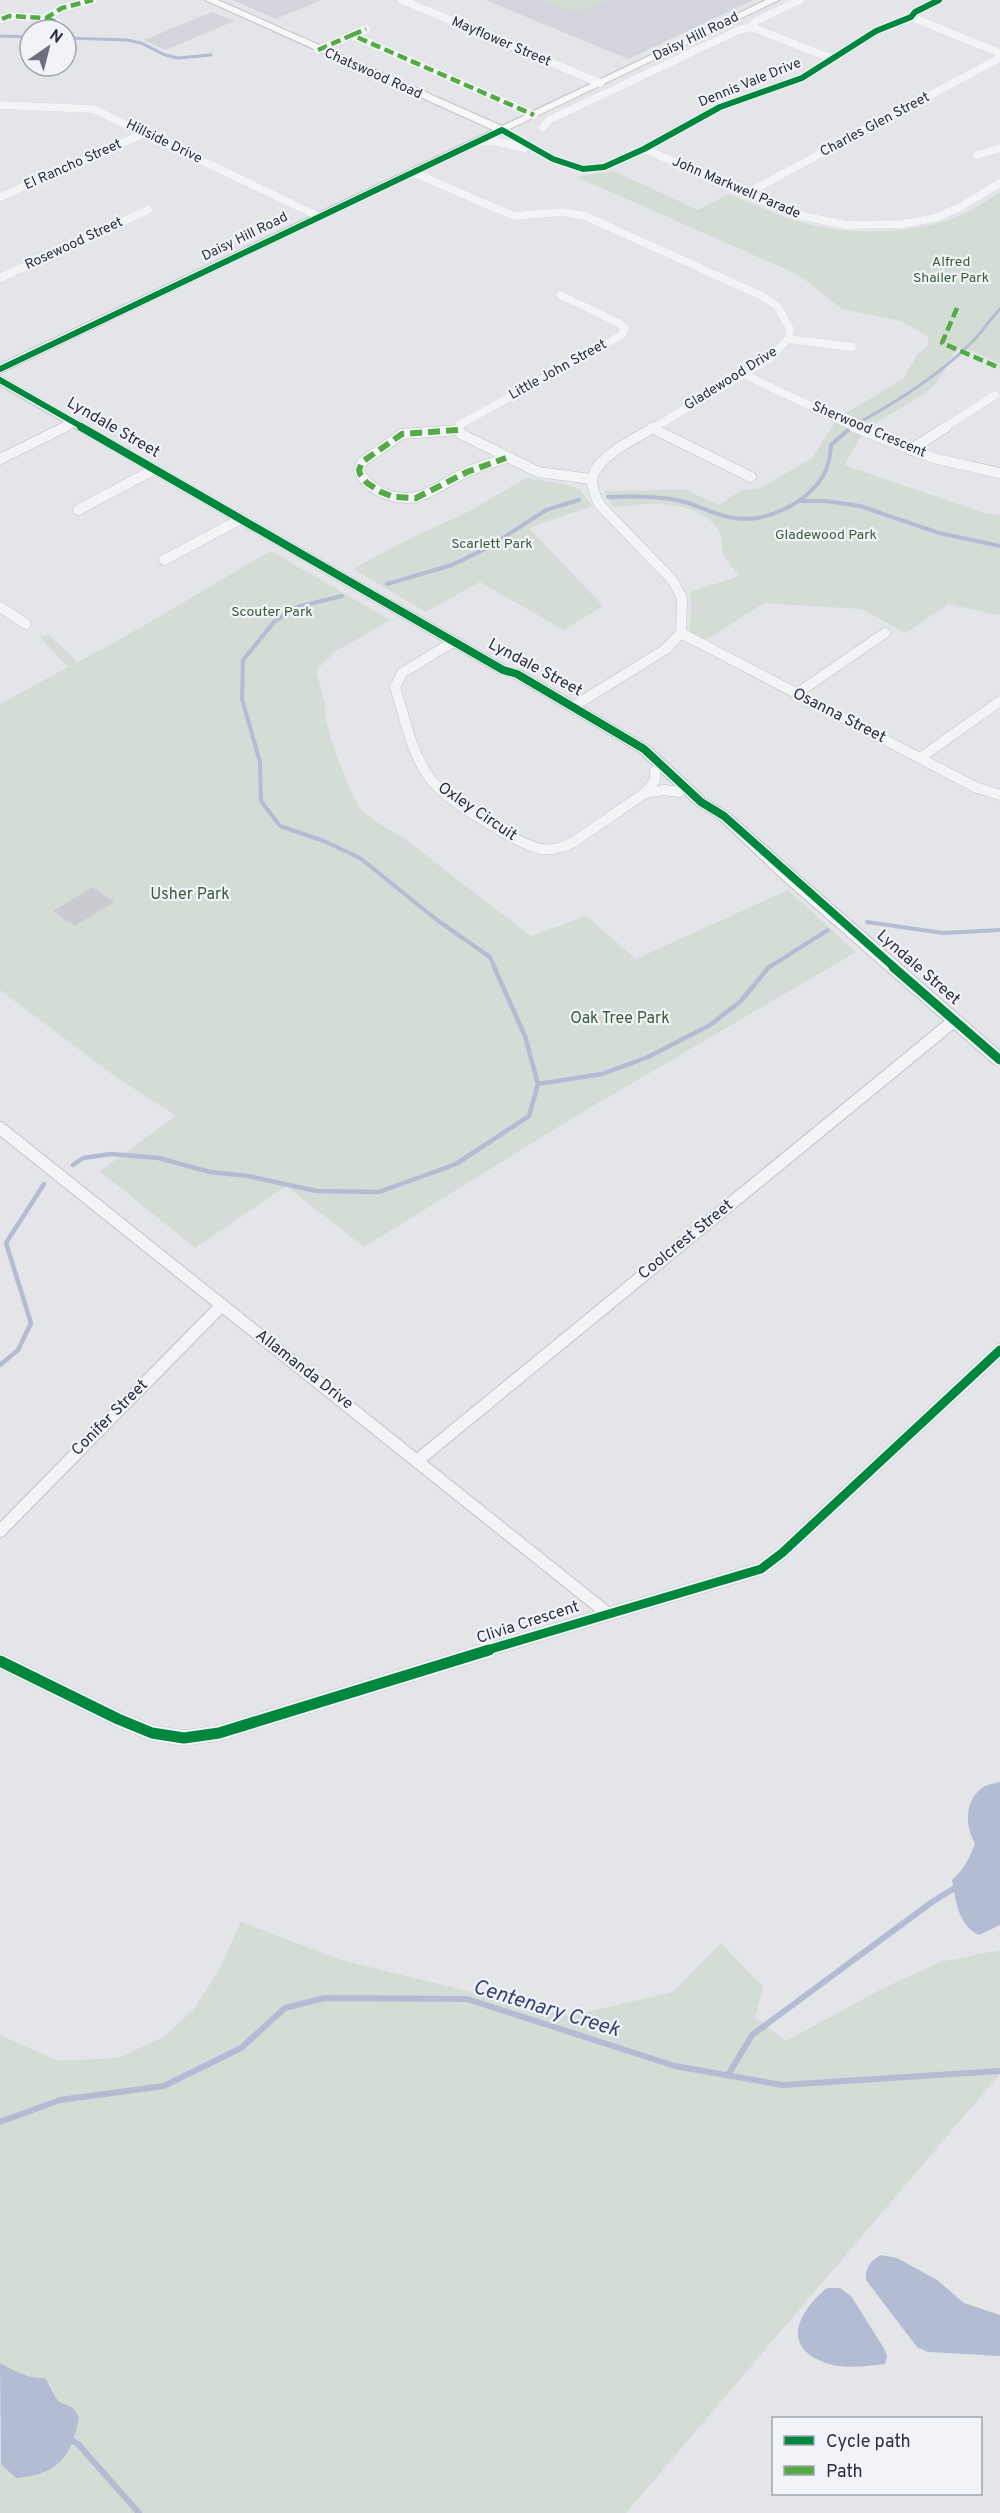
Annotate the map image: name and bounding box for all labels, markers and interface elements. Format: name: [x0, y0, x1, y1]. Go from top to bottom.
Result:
street label: Daisy Hill Road: [650, 9, 742, 65]
street label: Mayflower Street: [449, 13, 553, 71]
north arrow: [18, 18, 78, 78]
text: N: [45, 26, 66, 49]
street label: Chatswood Road: [321, 45, 425, 103]
street label: Dennis Vale Drive: [696, 55, 804, 111]
street label: Charles Glen Street: [817, 89, 933, 161]
street label: Hillside Drive: [123, 116, 205, 168]
street label: El Rancho Street: [22, 136, 124, 194]
street label: John Markwell Parade: [669, 153, 803, 223]
street label: Daisy Hill Road: [199, 209, 291, 265]
street label: Rosewood Street: [22, 214, 126, 274]
park label: Alfred Shailer Park: [913, 254, 989, 287]
street label: Little John Street: [506, 336, 610, 404]
street label: Gladewood Drive: [681, 344, 781, 414]
street label: Lyndale Street: [63, 393, 163, 463]
street label: Sherwood Crescent: [809, 398, 929, 462]
park label: Gladewood Park: [775, 527, 877, 544]
park label: Scarlett Park: [451, 536, 533, 553]
park label: Scouter Park: [231, 604, 313, 621]
street label: Lyndale Street: [484, 635, 586, 701]
street label: Osanna Street: [789, 684, 889, 748]
street label: Oxley Circuit: [434, 778, 520, 846]
park label: Usher Park: [150, 885, 230, 905]
street label: Lyndale Street: [872, 926, 964, 1010]
park label: Oak Tree Park: [570, 1009, 670, 1029]
street label: Coolcrest Street: [635, 1196, 737, 1284]
street label: Allamanda Drive: [251, 1326, 357, 1414]
street label: Conifer Street: [68, 1376, 152, 1460]
street label: Clivia Crescent: [474, 1597, 582, 1649]
water label: Centenary Creek: [469, 1974, 623, 2044]
legend: [772, 2417, 982, 2495]
text: Cycle path: [826, 2431, 911, 2454]
text: Path: [826, 2461, 863, 2484]

